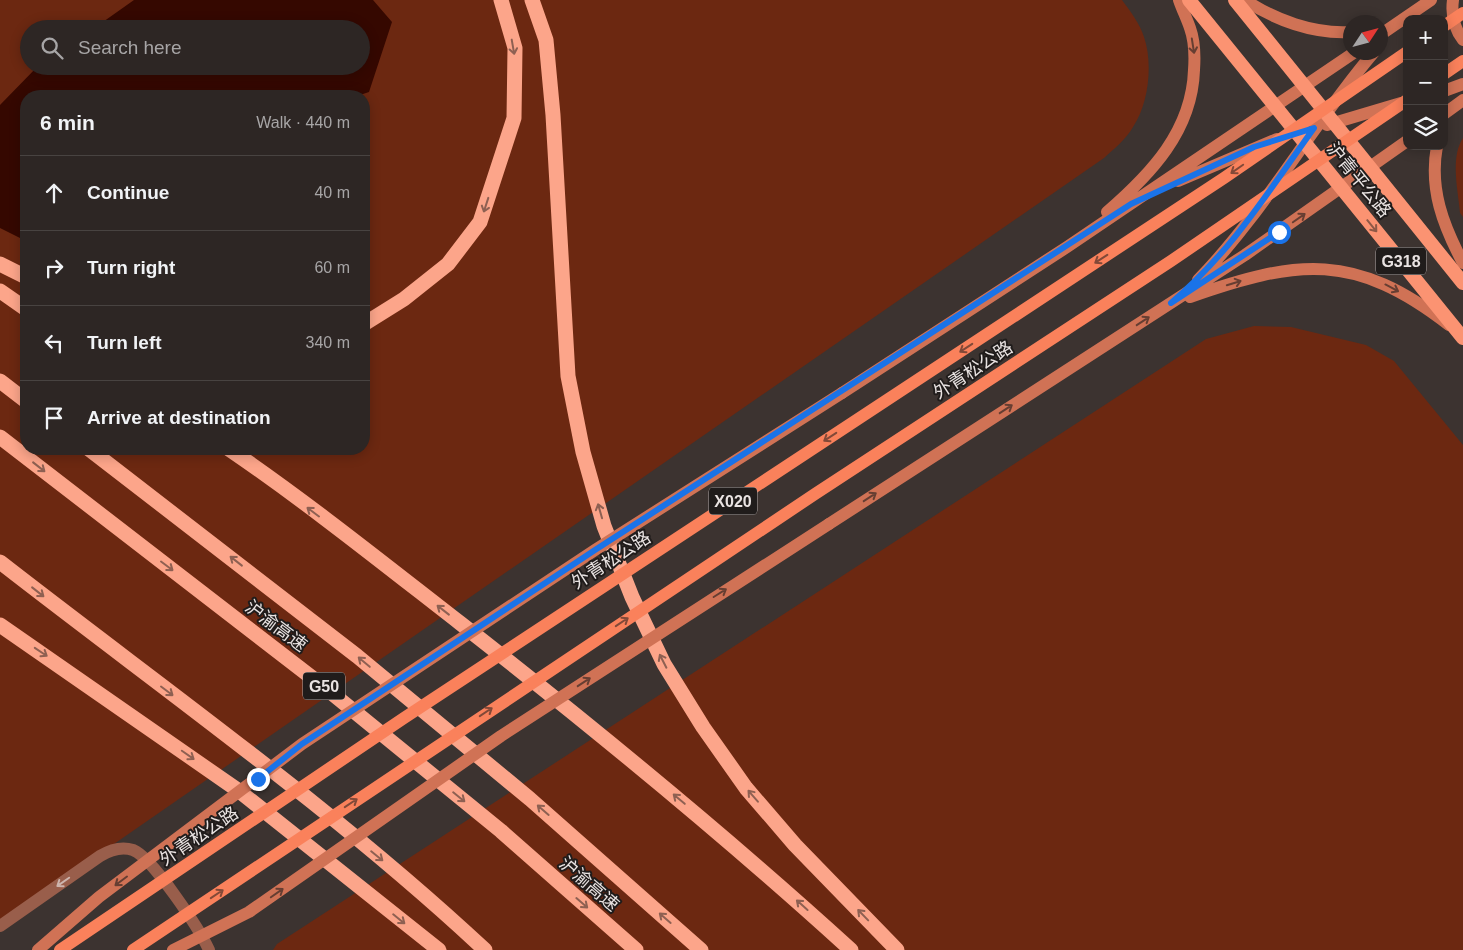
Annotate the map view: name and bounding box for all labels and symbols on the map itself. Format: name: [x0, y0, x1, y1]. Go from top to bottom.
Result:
north arrow: [1343, 15, 1388, 60]
one-way arrow: [509, 38, 519, 54]
one-way arrow: [1189, 38, 1199, 54]
street label: 沪青平公路: [1323, 139, 1395, 221]
one-way arrow: [1230, 164, 1244, 174]
one-way arrow: [480, 196, 490, 212]
one-way arrow: [1292, 213, 1306, 223]
one-way arrow: [1366, 219, 1377, 232]
route start: [1268, 221, 1291, 244]
road number: G318: [1376, 248, 1426, 274]
one-way arrow: [1095, 254, 1109, 264]
one-way arrow: [1226, 277, 1242, 287]
one-way arrow: [1384, 283, 1398, 293]
one-way arrow: [1136, 316, 1150, 327]
street label: 外青松公路: [930, 337, 1016, 403]
one-way arrow: [959, 343, 973, 353]
one-way arrow: [999, 404, 1013, 414]
one-way arrow: [823, 432, 837, 443]
one-way arrow: [32, 461, 45, 472]
road number: X020: [709, 488, 757, 514]
one-way arrow: [862, 492, 876, 502]
one-way arrow: [594, 504, 604, 520]
one-way arrow: [306, 507, 320, 517]
street label: 外青松公路: [568, 527, 654, 593]
one-way arrow: [230, 556, 243, 567]
one-way arrow: [160, 561, 174, 571]
one-way arrow: [32, 586, 45, 597]
one-way arrow: [712, 588, 726, 598]
street label: 沪渝高速: [241, 596, 311, 656]
one-way arrow: [437, 604, 450, 615]
one-way arrow: [614, 617, 628, 627]
one-way arrow: [33, 647, 47, 657]
one-way arrow: [658, 654, 667, 669]
one-way arrow: [358, 656, 371, 667]
road number: G50: [303, 672, 345, 699]
one-way arrow: [576, 676, 590, 686]
one-way arrow: [160, 685, 173, 696]
one-way arrow: [479, 707, 493, 717]
one-way arrow: [181, 750, 195, 760]
route end: [247, 768, 270, 791]
one-way arrow: [748, 789, 759, 802]
one-way arrow: [453, 791, 466, 803]
one-way arrow: [672, 794, 685, 805]
one-way arrow: [344, 798, 358, 808]
street label: 外青松公路: [156, 803, 242, 869]
one-way arrow: [536, 805, 549, 816]
one-way arrow: [371, 851, 384, 862]
street label: 沪渝高速: [555, 853, 623, 915]
one-way arrow: [57, 876, 70, 887]
one-way arrow: [115, 876, 128, 887]
one-way arrow: [209, 888, 223, 898]
one-way arrow: [270, 888, 284, 898]
one-way arrow: [576, 897, 589, 909]
one-way arrow: [795, 899, 808, 911]
one-way arrow: [857, 909, 869, 921]
one-way arrow: [658, 912, 671, 924]
one-way arrow: [393, 913, 406, 924]

